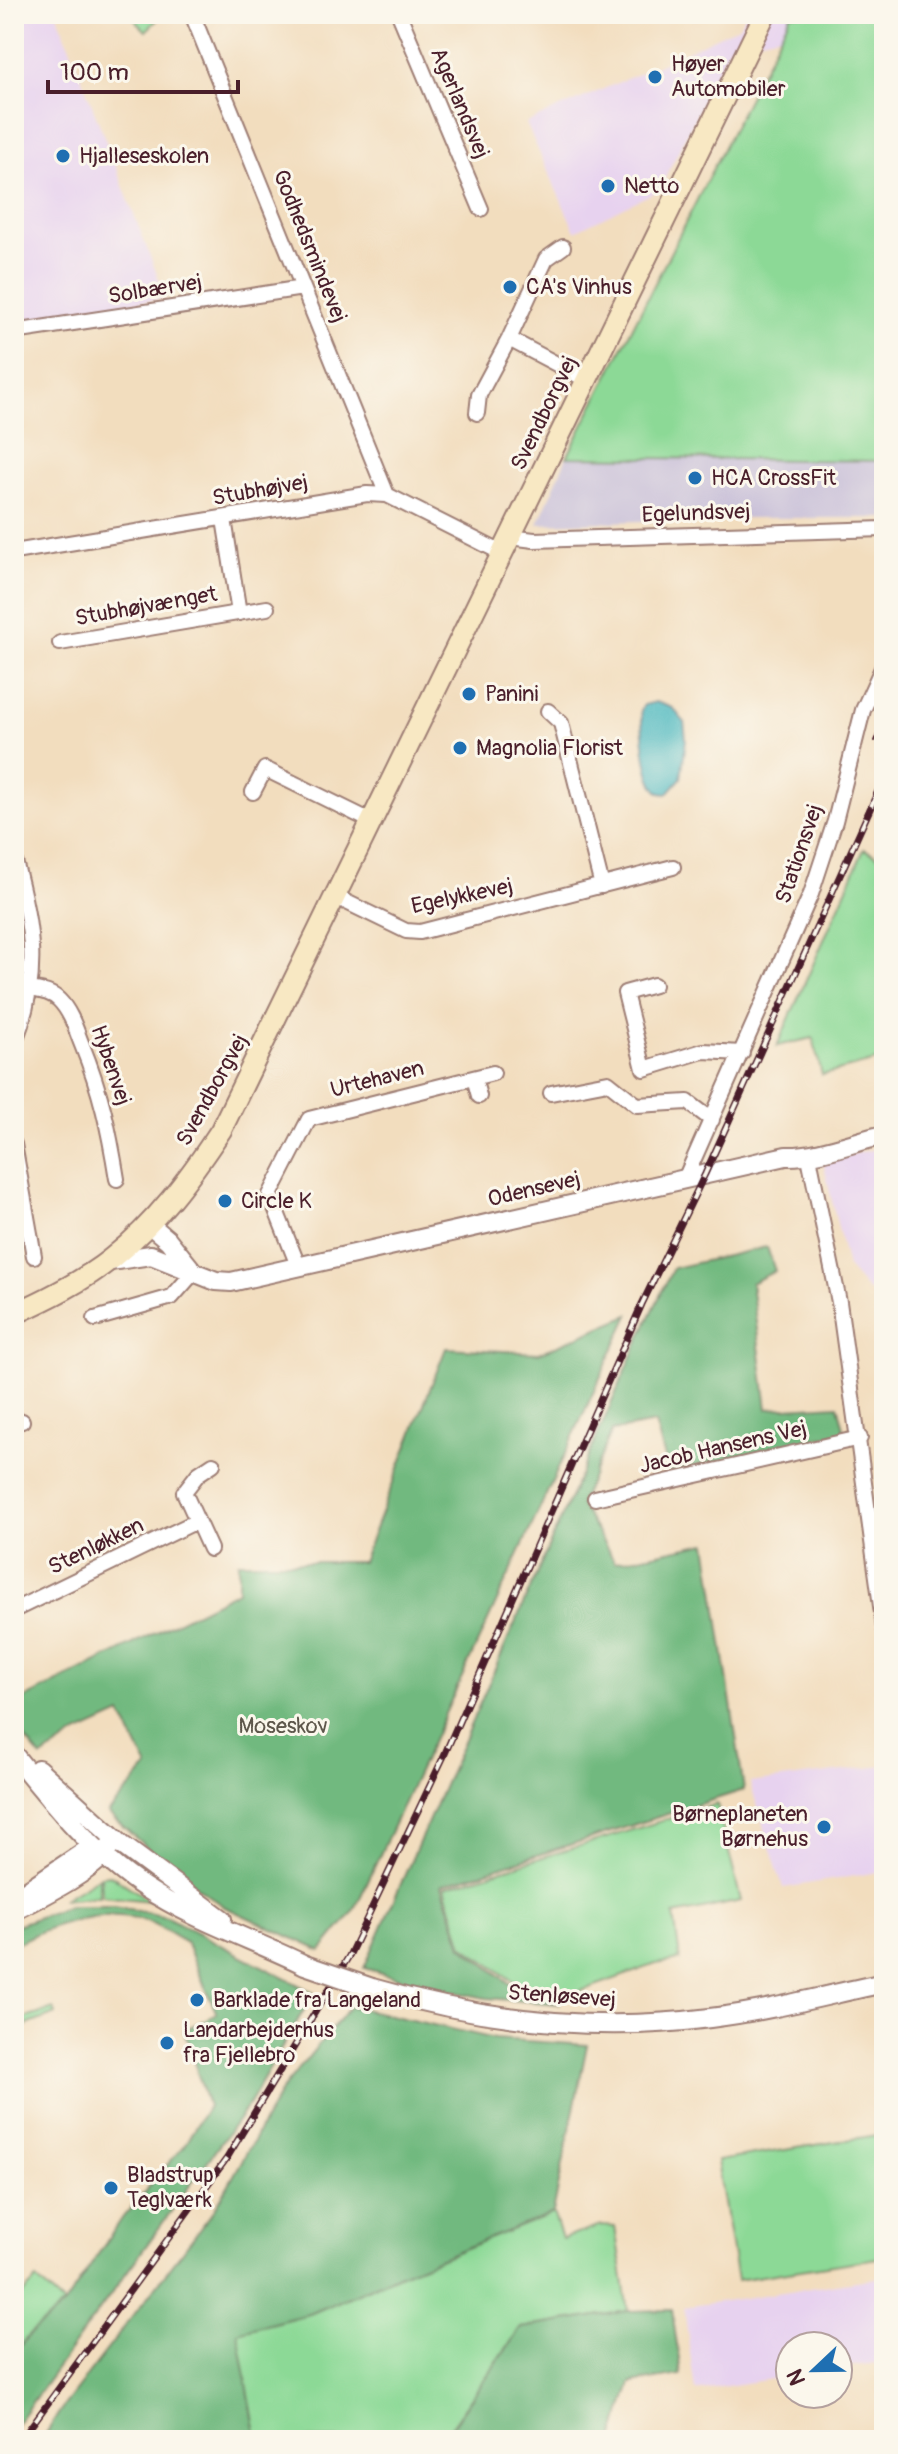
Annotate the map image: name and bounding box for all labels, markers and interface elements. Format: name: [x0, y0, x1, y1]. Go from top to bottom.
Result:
street label: Agerlandsvej: [424, 43, 496, 163]
scale bar: [48, 44, 238, 94]
place label: Høyer Automobiler: [671, 50, 786, 103]
text: 100 m: [60, 58, 129, 87]
marker: Høyer Automobiler: [646, 68, 664, 86]
place label: Hjalleseskolen: [79, 142, 209, 170]
marker: Hjalleseskolen: [54, 147, 72, 165]
street label: Godhedsmindevej: [267, 166, 353, 326]
place label: Netto: [624, 172, 679, 200]
marker: Netto: [599, 177, 617, 195]
street label: Solbærvej: [106, 268, 204, 310]
place label: CA's Vinhus: [526, 273, 632, 301]
marker: CA's Vinhus: [501, 278, 519, 296]
street label: Svendborgvej: [504, 351, 584, 475]
place label: HCA CrossFit: [711, 464, 836, 492]
street label: Stubhøjvej: [210, 468, 310, 512]
marker: HCA CrossFit: [686, 469, 704, 487]
street label: Egelundsvej: [641, 497, 751, 529]
street label: Stubhøjvænget: [73, 580, 219, 632]
place label: Panini: [485, 680, 538, 708]
marker: Panini: [460, 685, 478, 703]
place label: Magnolia Florist: [476, 734, 623, 762]
marker: Magnolia Florist: [451, 739, 469, 757]
street label: Stationsvej: [769, 801, 829, 907]
street label: Egelykkevej: [409, 872, 515, 920]
street label: Hybenvej: [84, 1021, 138, 1109]
street label: Svendborgvej: [170, 1029, 254, 1151]
street label: Urtehaven: [327, 1054, 427, 1104]
street label: Odensevej: [485, 1165, 583, 1213]
place label: Circle K: [241, 1187, 312, 1215]
marker: Circle K: [216, 1192, 234, 1210]
street label: Jacob Hansens Vej: [637, 1414, 809, 1480]
street label: Stenløkken: [44, 1511, 148, 1581]
park label: Moseskov: [238, 1712, 328, 1740]
place label: Børneplaneten Børnehus: [672, 1800, 808, 1853]
marker: Børneplaneten Børnehus: [815, 1818, 833, 1836]
street label: Stenløsevej: [507, 1978, 617, 2014]
place label: Barklade fra Langeland: [213, 1986, 421, 2014]
marker: Barklade fra Langeland: [188, 1991, 206, 2009]
place label: Landarbejderhus fra Fjellebro: [183, 2016, 334, 2069]
marker: Landarbejderhus fra Fjellebro: [158, 2034, 176, 2052]
place label: Bladstrup Teglværk: [127, 2161, 214, 2214]
marker: Bladstrup Teglværk: [102, 2179, 120, 2197]
north arrow: [774, 2330, 854, 2410]
text: N: [781, 2365, 812, 2389]

